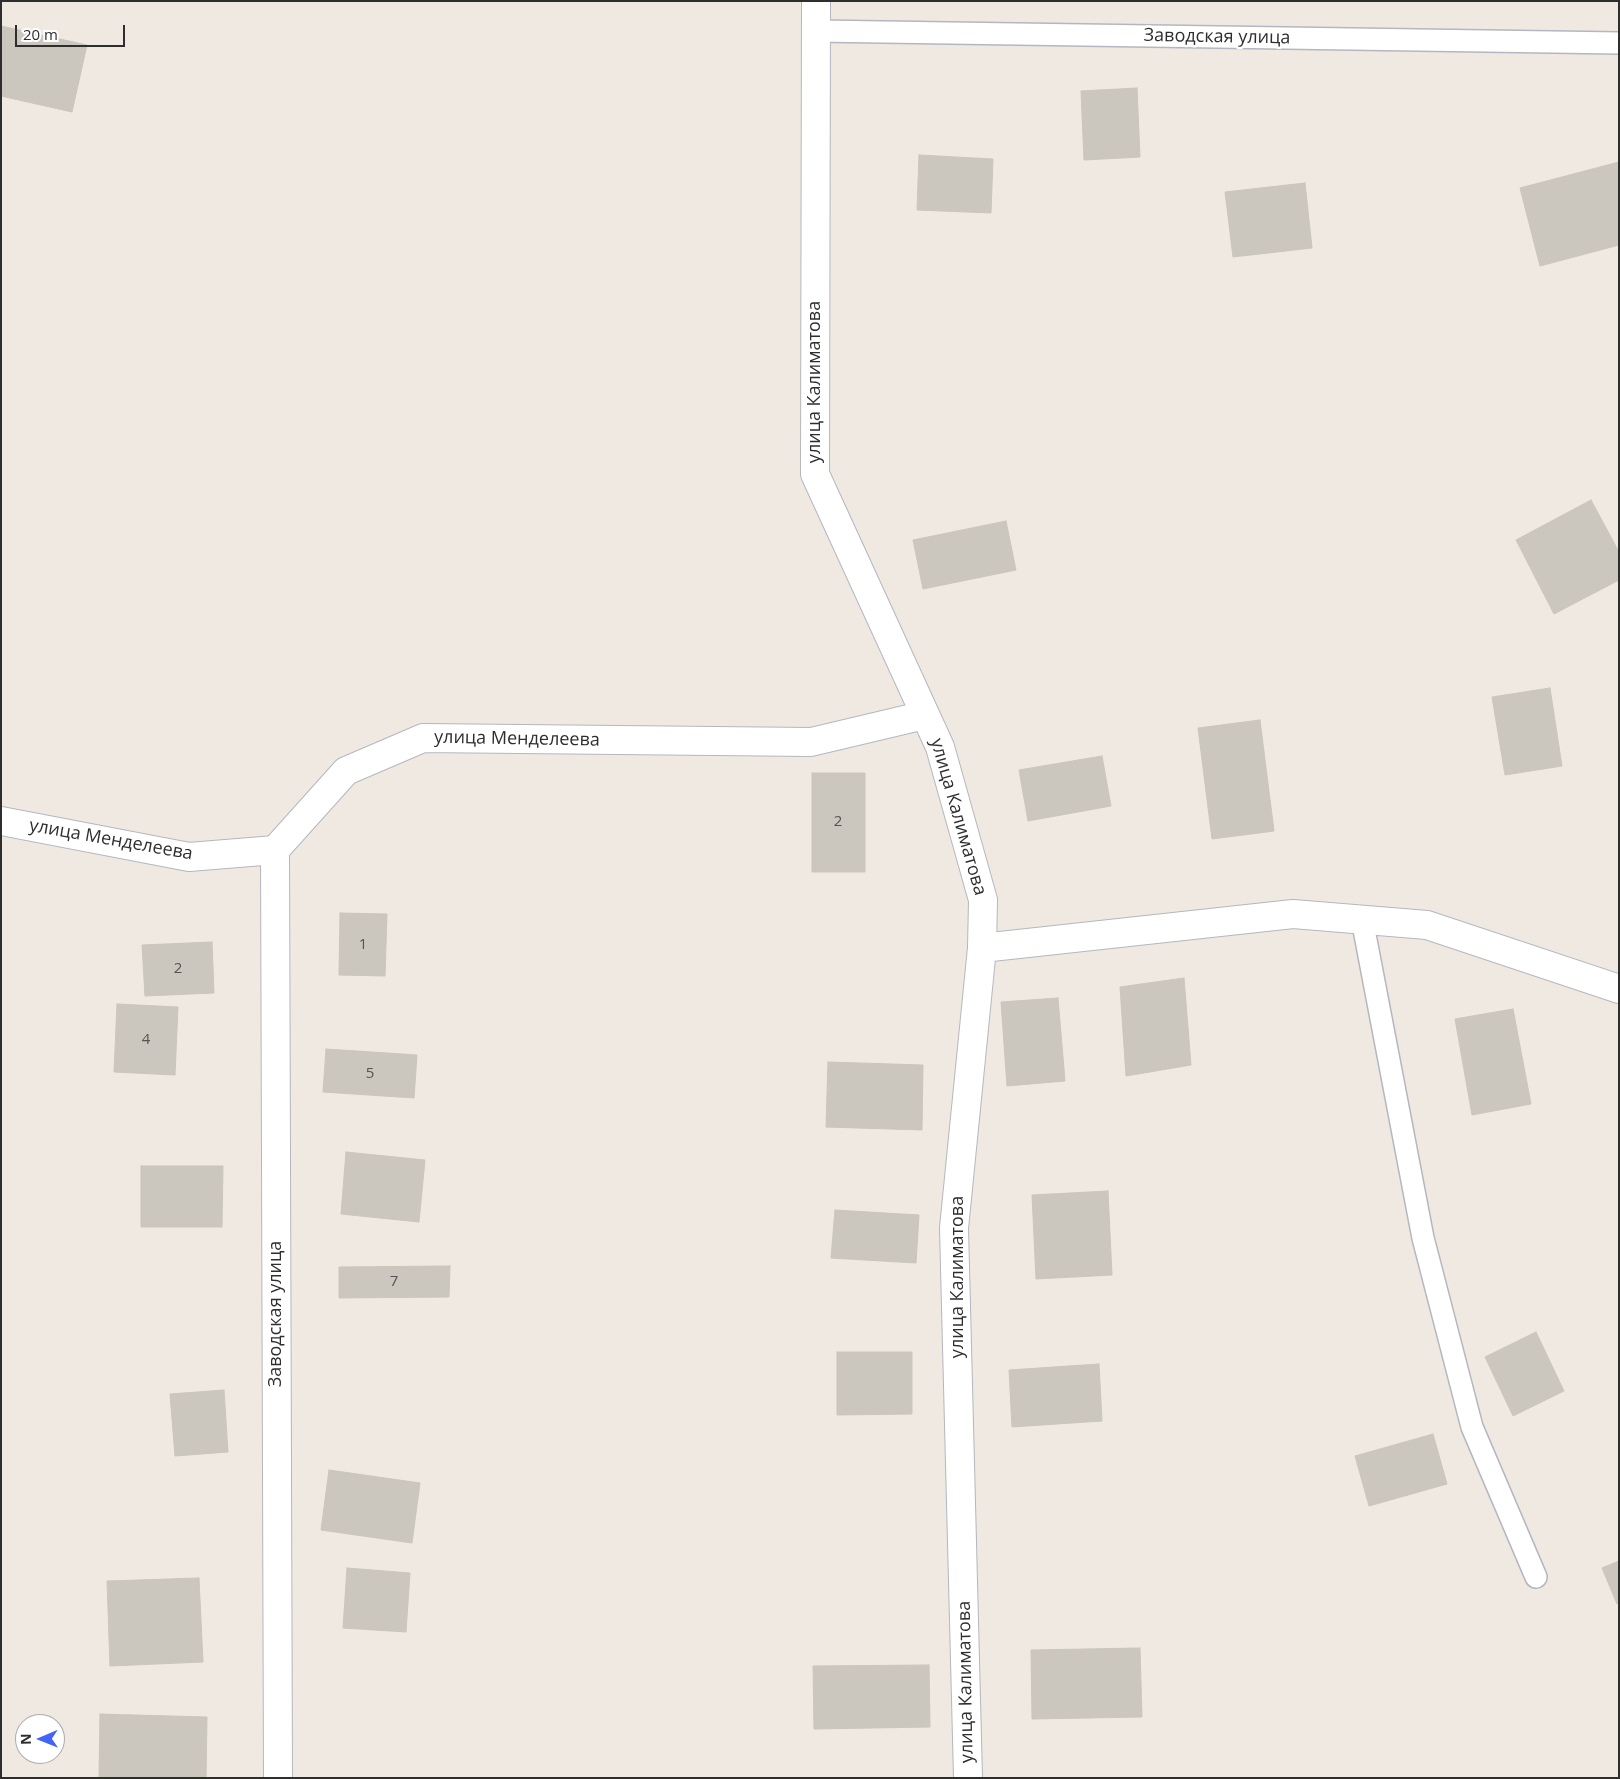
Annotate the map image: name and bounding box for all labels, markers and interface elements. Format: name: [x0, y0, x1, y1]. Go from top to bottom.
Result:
scale bar: [18, 15, 128, 47]
text: 20 m: [23, 24, 58, 44]
street label: Заводская улица: [1144, 25, 1290, 49]
street label: улица Калиматова: [804, 301, 826, 463]
street label: улица Менделеева: [434, 727, 600, 751]
street label: улица Калиматова: [925, 736, 991, 898]
house number: 2: [834, 813, 842, 831]
street label: улица Менделеева: [28, 815, 194, 865]
house number: 1: [359, 936, 367, 954]
house number: 2: [174, 960, 182, 978]
house number: 4: [142, 1031, 150, 1049]
house number: 5: [366, 1065, 374, 1083]
street label: улица Калиматова: [947, 1196, 969, 1358]
street label: Заводская улица: [265, 1241, 287, 1387]
house number: 7: [390, 1273, 398, 1291]
street label: улица Калиматова: [954, 1601, 978, 1763]
north arrow: [15, 1714, 65, 1764]
text: N: [16, 1733, 35, 1745]

